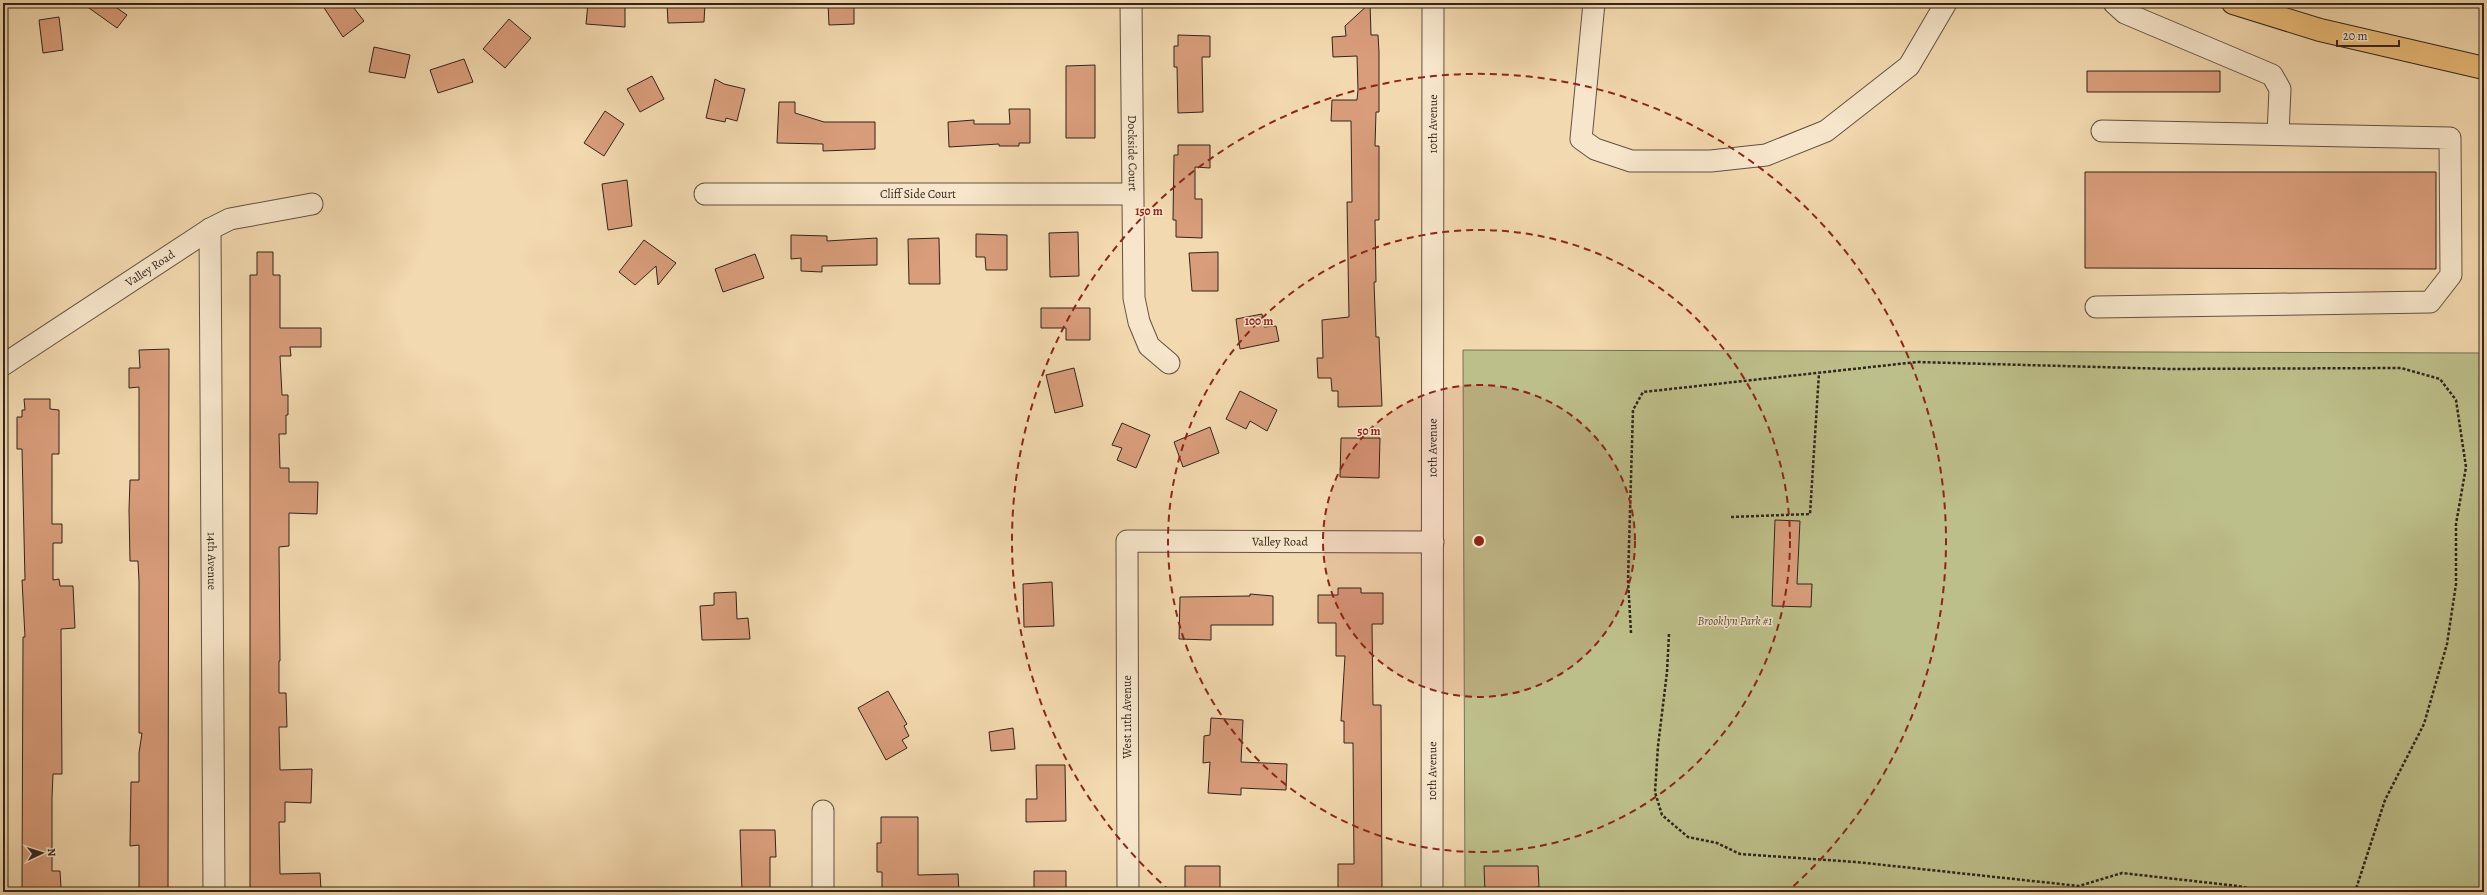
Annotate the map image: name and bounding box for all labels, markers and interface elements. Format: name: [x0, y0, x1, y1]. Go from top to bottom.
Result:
scale bar: [2337, 22, 2399, 48]
text: 20 m: [2343, 28, 2367, 44]
street label: 10th Avenue: [1425, 94, 1441, 154]
street label: Dockside Court: [1124, 115, 1141, 191]
street label: Cliff Side Court: [880, 186, 956, 202]
text: 150 m: [1135, 203, 1163, 219]
street label: Valley Road: [121, 246, 178, 291]
text: 100 m: [1245, 313, 1273, 329]
street label: 10th Avenue: [1424, 418, 1441, 478]
text: 50 m: [1357, 423, 1381, 439]
street label: 14th Avenue: [204, 532, 220, 590]
street label: Valley Road: [1251, 533, 1309, 550]
centre of rings: [1472, 534, 1486, 548]
park label: Brooklyn Park #1: [1698, 613, 1772, 629]
street label: West 11th Avenue: [1119, 675, 1135, 760]
street label: 10th Avenue: [1424, 741, 1440, 801]
north arrow: [22, 833, 62, 873]
text: N: [44, 848, 59, 857]

